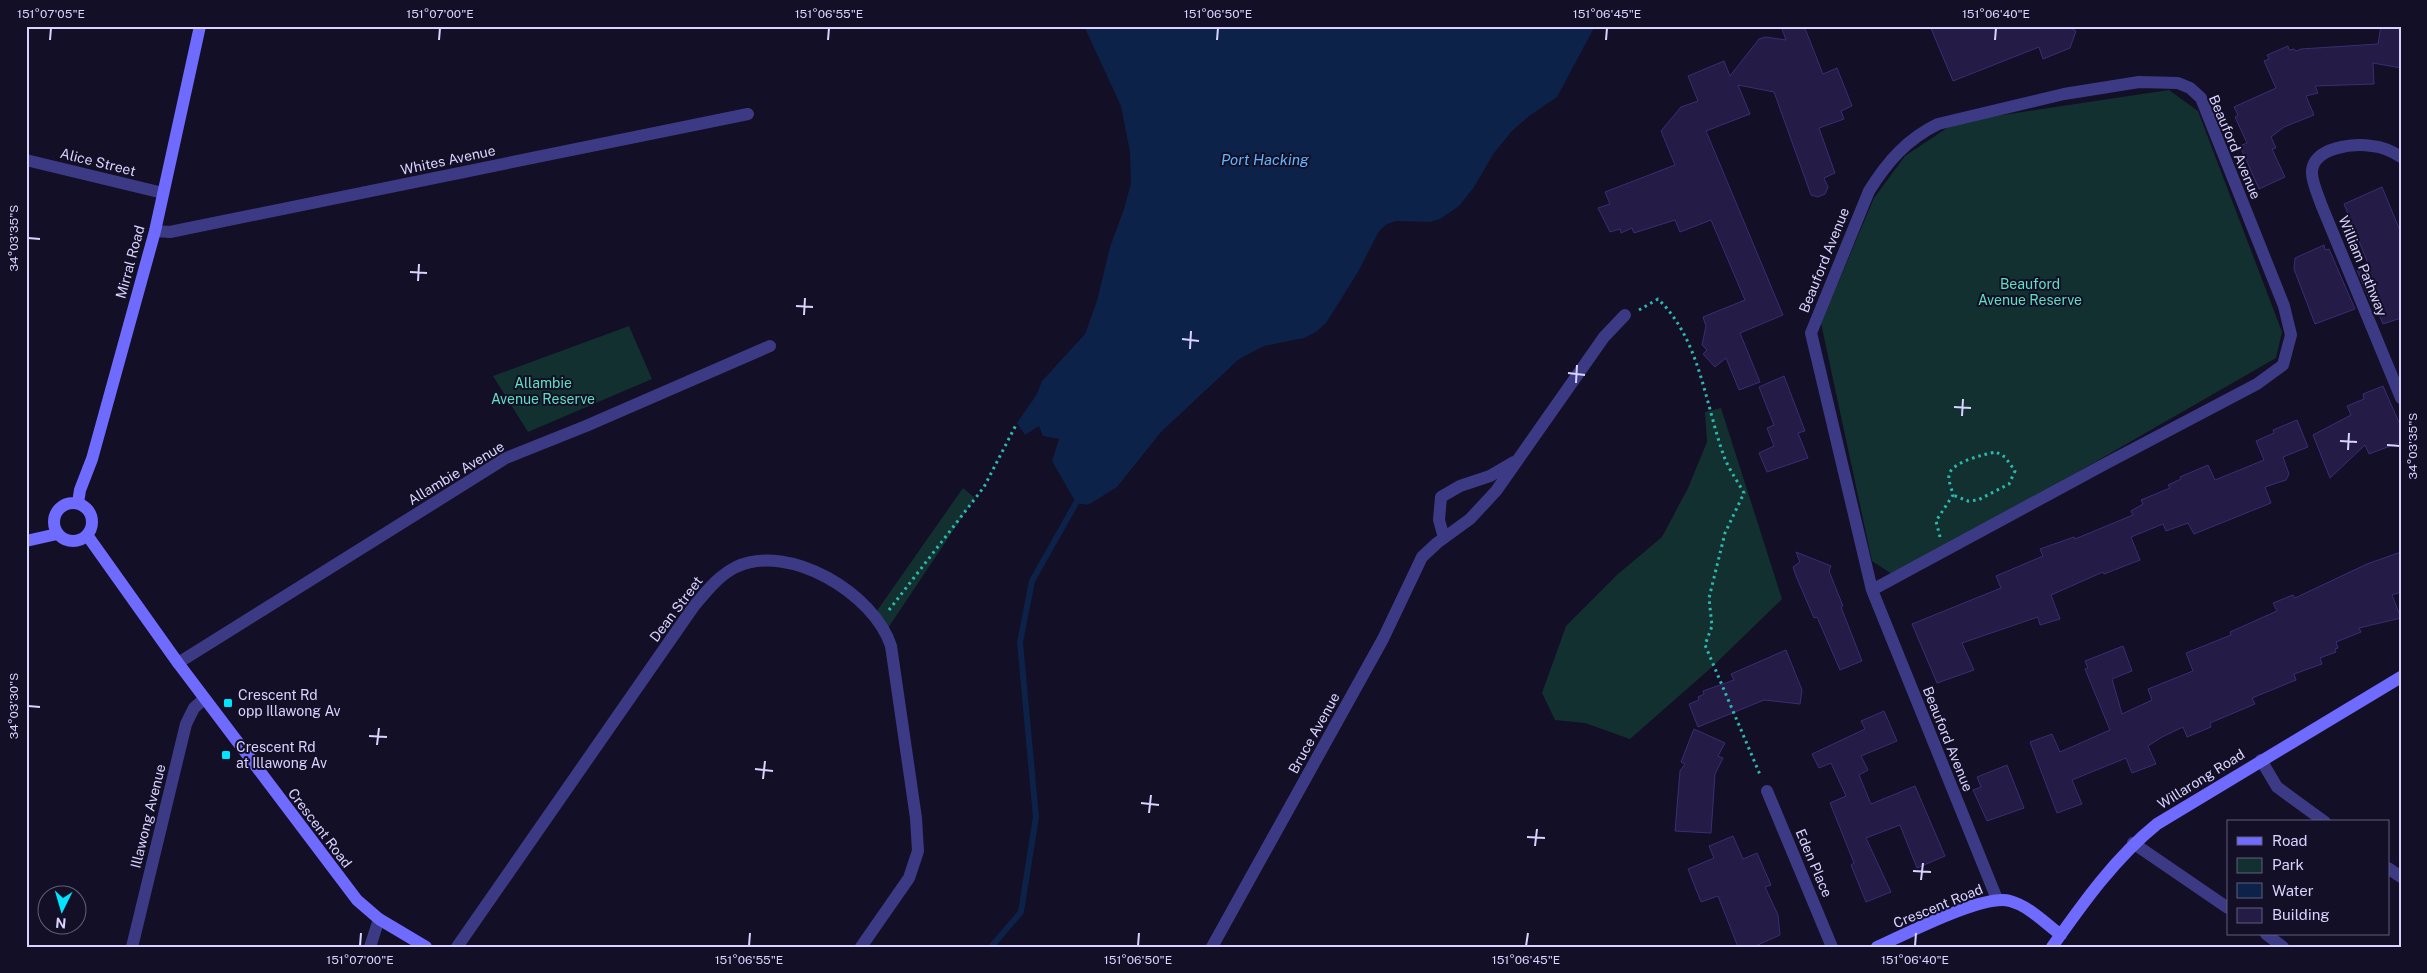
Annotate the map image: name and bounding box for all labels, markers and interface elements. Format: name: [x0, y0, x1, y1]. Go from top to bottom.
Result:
text: 151°07'05"E: [17, 7, 85, 21]
text: 151°07'00"E: [406, 7, 474, 21]
text: 151°06'55"E: [795, 7, 863, 21]
text: 151°06'50"E: [1184, 7, 1252, 21]
text: 151°06'45"E: [1573, 7, 1641, 21]
text: 151°06'40"E: [1962, 7, 2030, 21]
street label: Beauford Avenue: [2206, 92, 2264, 202]
street label: Whites Avenue: [399, 142, 497, 178]
street label: Alice Street: [59, 145, 137, 179]
water label: Port Hacking: [1221, 151, 1309, 168]
text: 34°03'35"S: [7, 205, 21, 271]
street label: Beauford Avenue: [1796, 205, 1852, 315]
street label: William Pathway: [2336, 213, 2391, 319]
street label: Mirral Road: [113, 224, 147, 300]
park label: Beauford Avenue Reserve: [1978, 276, 2082, 308]
park label: Allambie Avenue Reserve: [491, 375, 595, 407]
text: 34°03'35"S: [2406, 413, 2420, 479]
street label: Allambie Avenue: [405, 438, 507, 508]
street label: Dean Street: [646, 573, 706, 645]
text: 34°03'30"S: [7, 673, 21, 739]
street label: Beauford Avenue: [1920, 684, 1976, 794]
place label: Crescent Rd opp Illawong Av: [238, 687, 341, 719]
street label: Bruce Avenue: [1285, 690, 1343, 776]
marker: Crescent Rd opp Illawong Av: [222, 697, 234, 709]
place label: Crescent Rd at Illawong Av: [236, 739, 327, 771]
street label: Willarong Road: [2155, 746, 2247, 812]
marker: Crescent Rd at Illawong Av: [220, 749, 232, 761]
street label: Illawong Avenue: [127, 762, 169, 870]
street label: Crescent Road: [285, 785, 355, 871]
legend: [2227, 820, 2390, 936]
street label: Eden Place: [1792, 826, 1836, 900]
text: Road: [2272, 832, 2308, 849]
text: Park: [2272, 856, 2304, 873]
street label: Crescent Road: [1891, 881, 1985, 931]
text: Water: [2272, 882, 2314, 899]
north arrow: [38, 886, 88, 936]
text: Building: [2272, 906, 2330, 923]
text: N: [55, 915, 67, 931]
text: 151°07'00"E: [326, 953, 394, 967]
text: 151°06'55"E: [715, 953, 783, 967]
text: 151°06'50"E: [1104, 953, 1172, 967]
text: 151°06'45"E: [1492, 953, 1560, 967]
text: 151°06'40"E: [1881, 953, 1949, 967]

